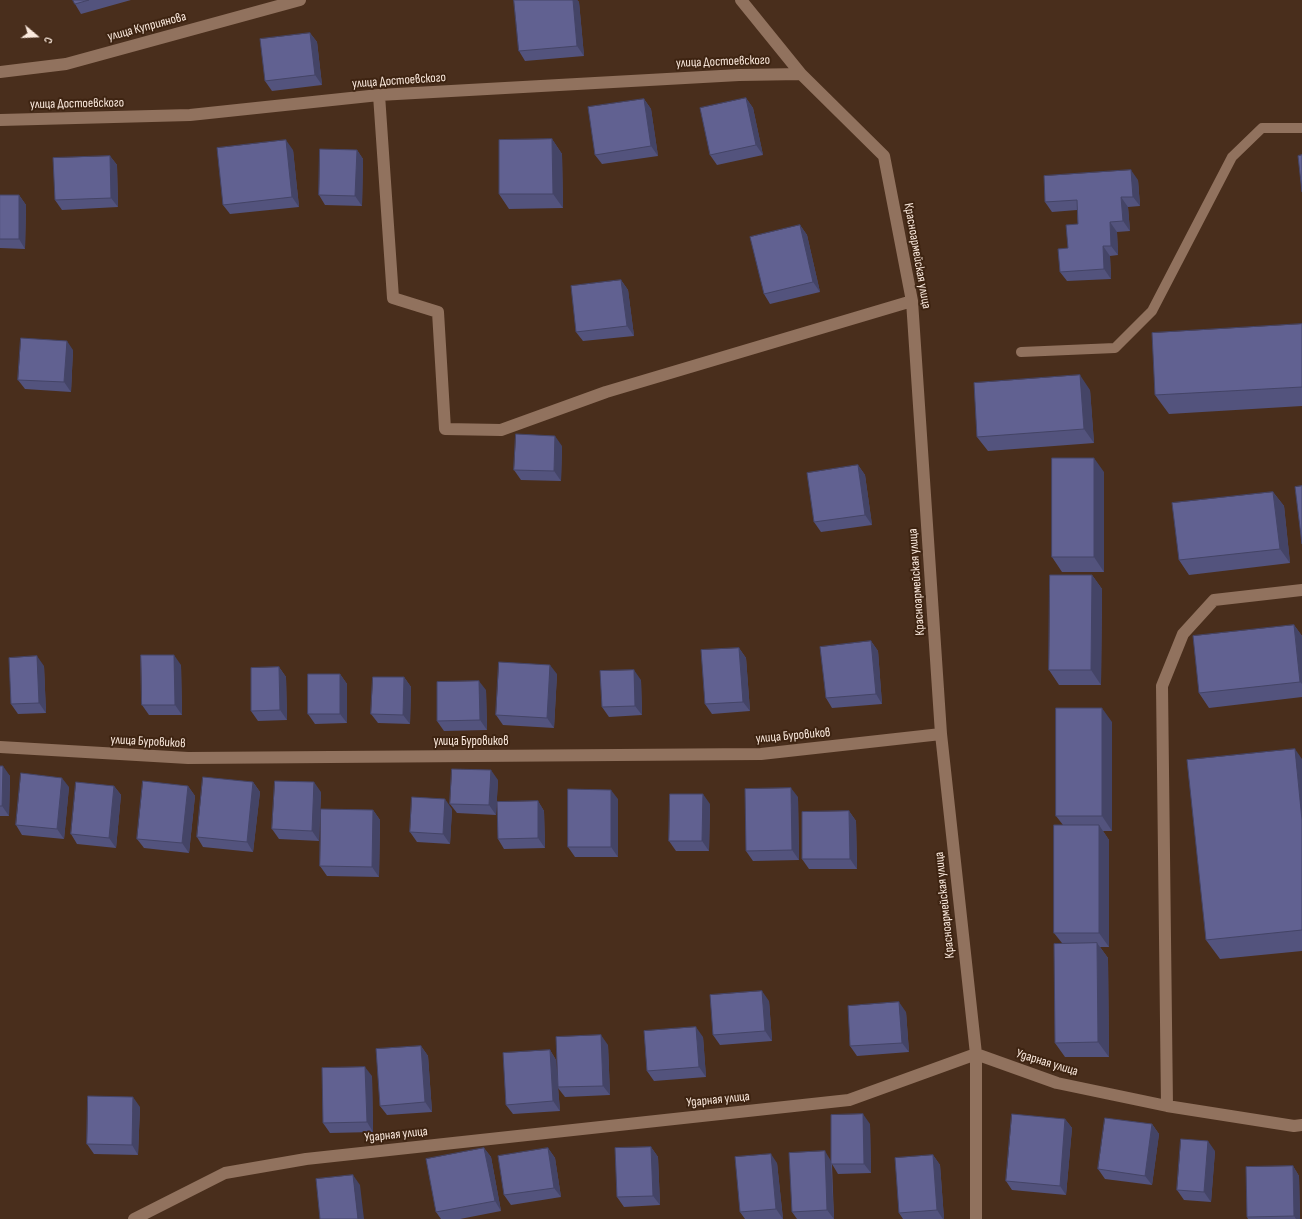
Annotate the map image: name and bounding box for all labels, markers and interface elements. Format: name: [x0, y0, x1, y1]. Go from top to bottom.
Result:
street label: улица Куприянова: [106, 9, 188, 45]
north arrow: [16, 16, 56, 56]
text: С: [41, 35, 55, 45]
street label: улица Достоевского: [676, 53, 770, 71]
street label: улица Достоевского: [352, 70, 446, 92]
street label: улица Достоевского: [30, 95, 124, 113]
street label: Красноармейская улица: [900, 202, 934, 310]
street label: Красноармейская улица: [905, 528, 929, 636]
street label: улица Буровиков: [755, 725, 831, 747]
street label: улица Буровиков: [110, 732, 186, 752]
street label: улица Буровиков: [433, 734, 509, 750]
street label: Красноармейская улица: [932, 851, 958, 959]
street label: Ударная улица: [1014, 1046, 1080, 1080]
street label: Ударная улица: [686, 1089, 750, 1111]
street label: Ударная улица: [364, 1124, 428, 1146]

